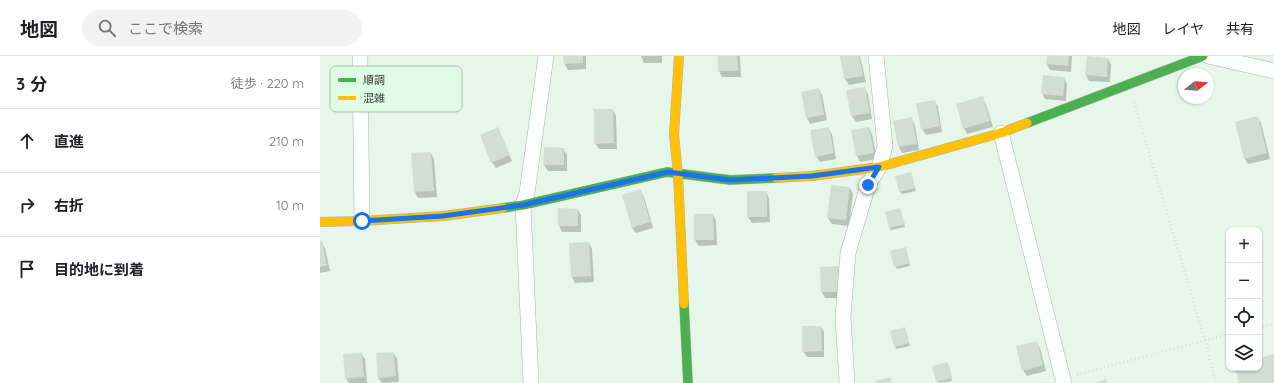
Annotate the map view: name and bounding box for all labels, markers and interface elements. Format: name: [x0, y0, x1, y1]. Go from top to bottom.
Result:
search box: [82, 10, 362, 46]
text: 地図: [20, 17, 58, 41]
icon: search: [96, 17, 118, 39]
text: ここで検索: [128, 19, 203, 38]
text: 地図: [1112, 20, 1140, 38]
text: レイヤ: [1162, 20, 1204, 38]
text: 共有: [1226, 20, 1254, 38]
legend: [330, 66, 462, 112]
north arrow: [1178, 68, 1214, 104]
text: 3 分: [16, 73, 47, 94]
text: 順調: [363, 73, 385, 87]
text: 徒歩 · 220 m: [231, 75, 304, 91]
text: 混雑: [363, 91, 385, 105]
icon: ahead: [16, 130, 38, 152]
text: 直進: [54, 132, 84, 151]
text: 210 m: [269, 133, 304, 149]
route end: [859, 176, 877, 194]
icon: right: [16, 194, 38, 216]
text: 右折: [54, 196, 84, 215]
text: 10 m: [276, 197, 304, 213]
route start: [353, 212, 371, 230]
map controls: [1226, 227, 1262, 371]
button: +: [1226, 227, 1262, 263]
icon: arrive: [16, 258, 38, 280]
text: 目的地に到着: [54, 260, 144, 279]
button: −: [1226, 263, 1262, 299]
button: locate: [1226, 299, 1262, 335]
button: layers: [1226, 335, 1262, 371]

